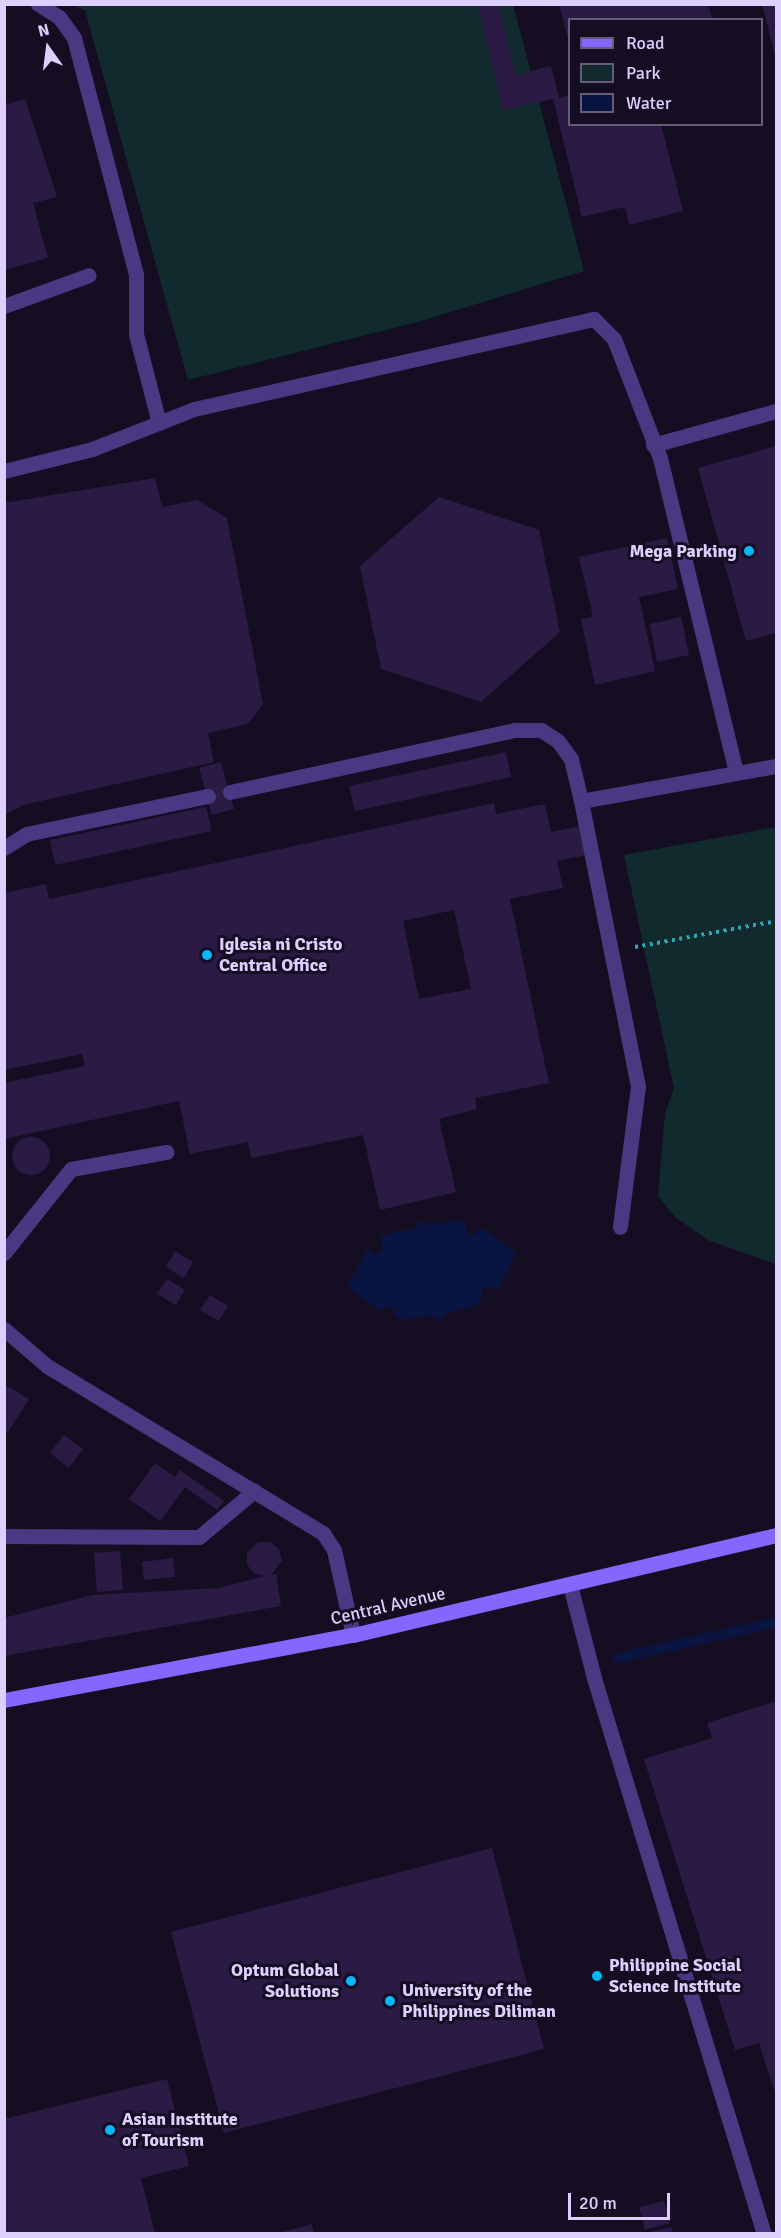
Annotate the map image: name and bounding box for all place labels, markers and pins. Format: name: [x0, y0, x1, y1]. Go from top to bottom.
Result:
place label: Mega Parking: [629, 540, 737, 562]
marker: Mega Parking: [742, 544, 756, 558]
place label: Iglesia ni Cristo Central Office: [219, 934, 342, 976]
marker: Iglesia ni Cristo Central Office: [200, 948, 214, 962]
place label: Philippine Social Science Institute: [609, 1955, 741, 1998]
place label: Optum Global Solutions: [231, 1960, 339, 2002]
marker: Philippine Social Science Institute: [590, 1969, 604, 1983]
marker: Optum Global Solutions: [344, 1974, 358, 1988]
place label: University of the Philippines Diliman: [402, 1980, 556, 2022]
marker: University of the Philippines Diliman: [383, 1994, 397, 2008]
place label: Asian Institute of Tourism: [122, 2109, 238, 2152]
marker: Asian Institute of Tourism: [103, 2123, 117, 2137]

